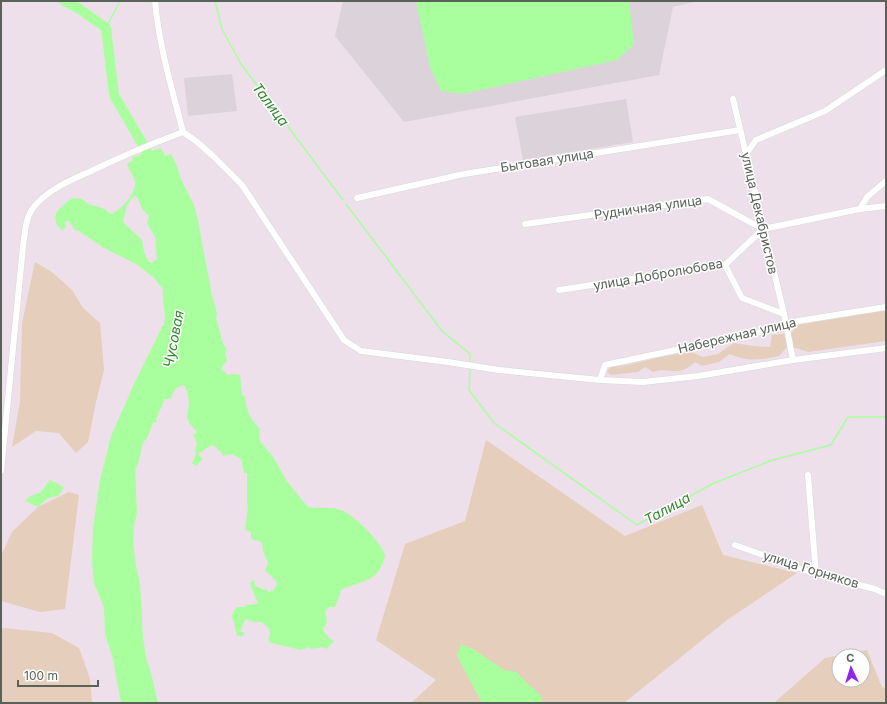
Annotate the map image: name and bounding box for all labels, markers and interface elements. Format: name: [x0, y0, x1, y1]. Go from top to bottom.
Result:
water label: Талица: [249, 79, 293, 129]
street label: Бытовая улица: [499, 145, 595, 175]
street label: улица Декабристов: [738, 150, 782, 276]
street label: Рудничная улица: [593, 192, 703, 222]
street label: улица Добролюбова: [592, 255, 724, 293]
water label: Чусовая: [159, 309, 187, 369]
street label: Набережная улица: [676, 314, 798, 356]
water label: Талица: [641, 488, 693, 528]
street label: улица Горняков: [761, 547, 861, 591]
north arrow: [831, 648, 871, 688]
text: С: [846, 651, 855, 665]
scale bar: [18, 662, 98, 688]
text: 100 m: [24, 668, 58, 683]

